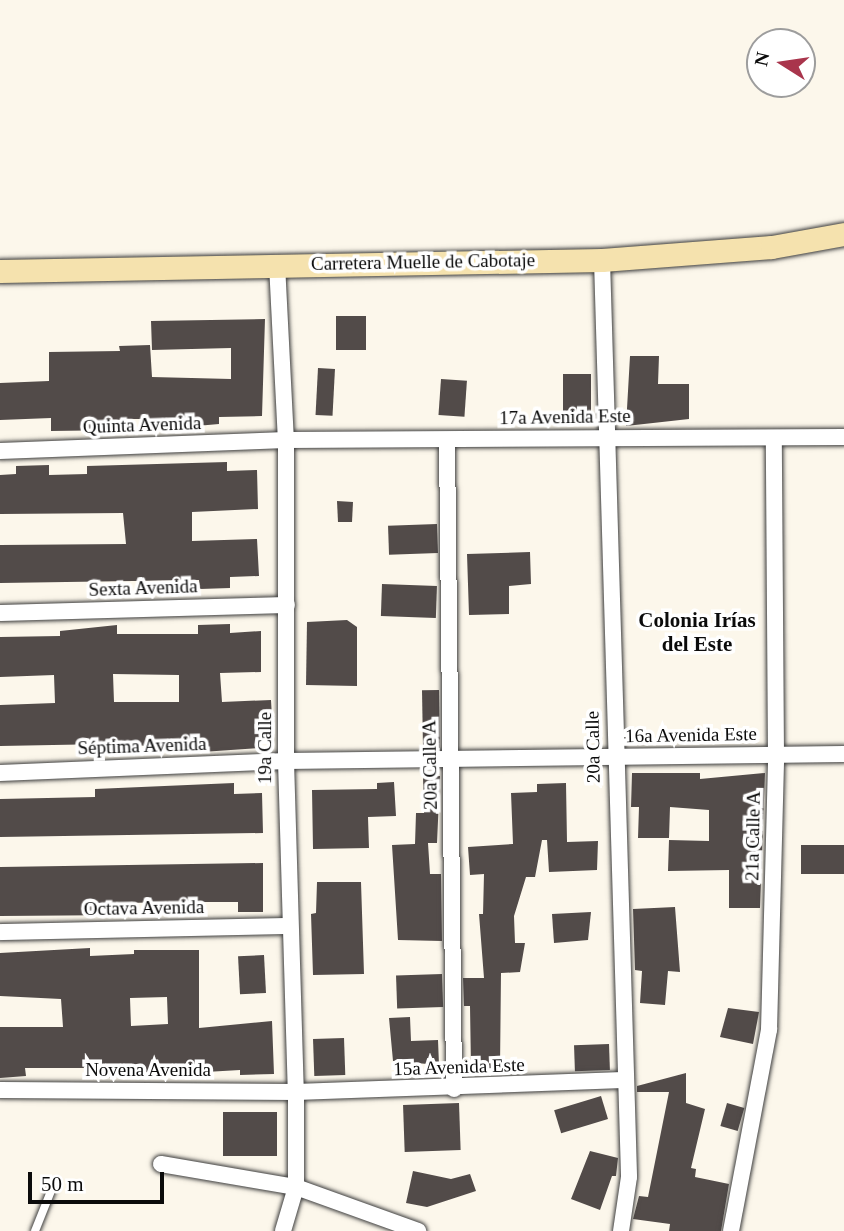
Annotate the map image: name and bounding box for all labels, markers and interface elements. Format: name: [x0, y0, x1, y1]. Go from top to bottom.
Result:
north arrow: [746, 28, 816, 98]
text: N: [750, 50, 774, 68]
street label: Carretera Muelle de Cabotaje: [311, 249, 535, 275]
street label: 17a Avenida Este: [499, 404, 631, 430]
street label: Quinta Avenida: [82, 412, 202, 438]
street label: Sexta Avenida: [88, 575, 198, 601]
district label: Colonia Irías del Este: [638, 607, 756, 657]
street label: 20a Calle: [581, 711, 605, 783]
street label: 19a Calle: [254, 712, 276, 784]
street label: 20a Calle A: [418, 719, 442, 811]
street label: 16a Avenida Este: [625, 722, 757, 748]
street label: Séptima Avenida: [77, 732, 207, 760]
street label: 21a Calle A: [741, 790, 765, 882]
street label: Octava Avenida: [83, 896, 205, 920]
street label: 15a Avenida Este: [392, 1053, 526, 1081]
street label: Novena Avenida: [85, 1059, 211, 1081]
scale bar: [32, 1158, 168, 1202]
text: 50 m: [41, 1172, 84, 1196]

